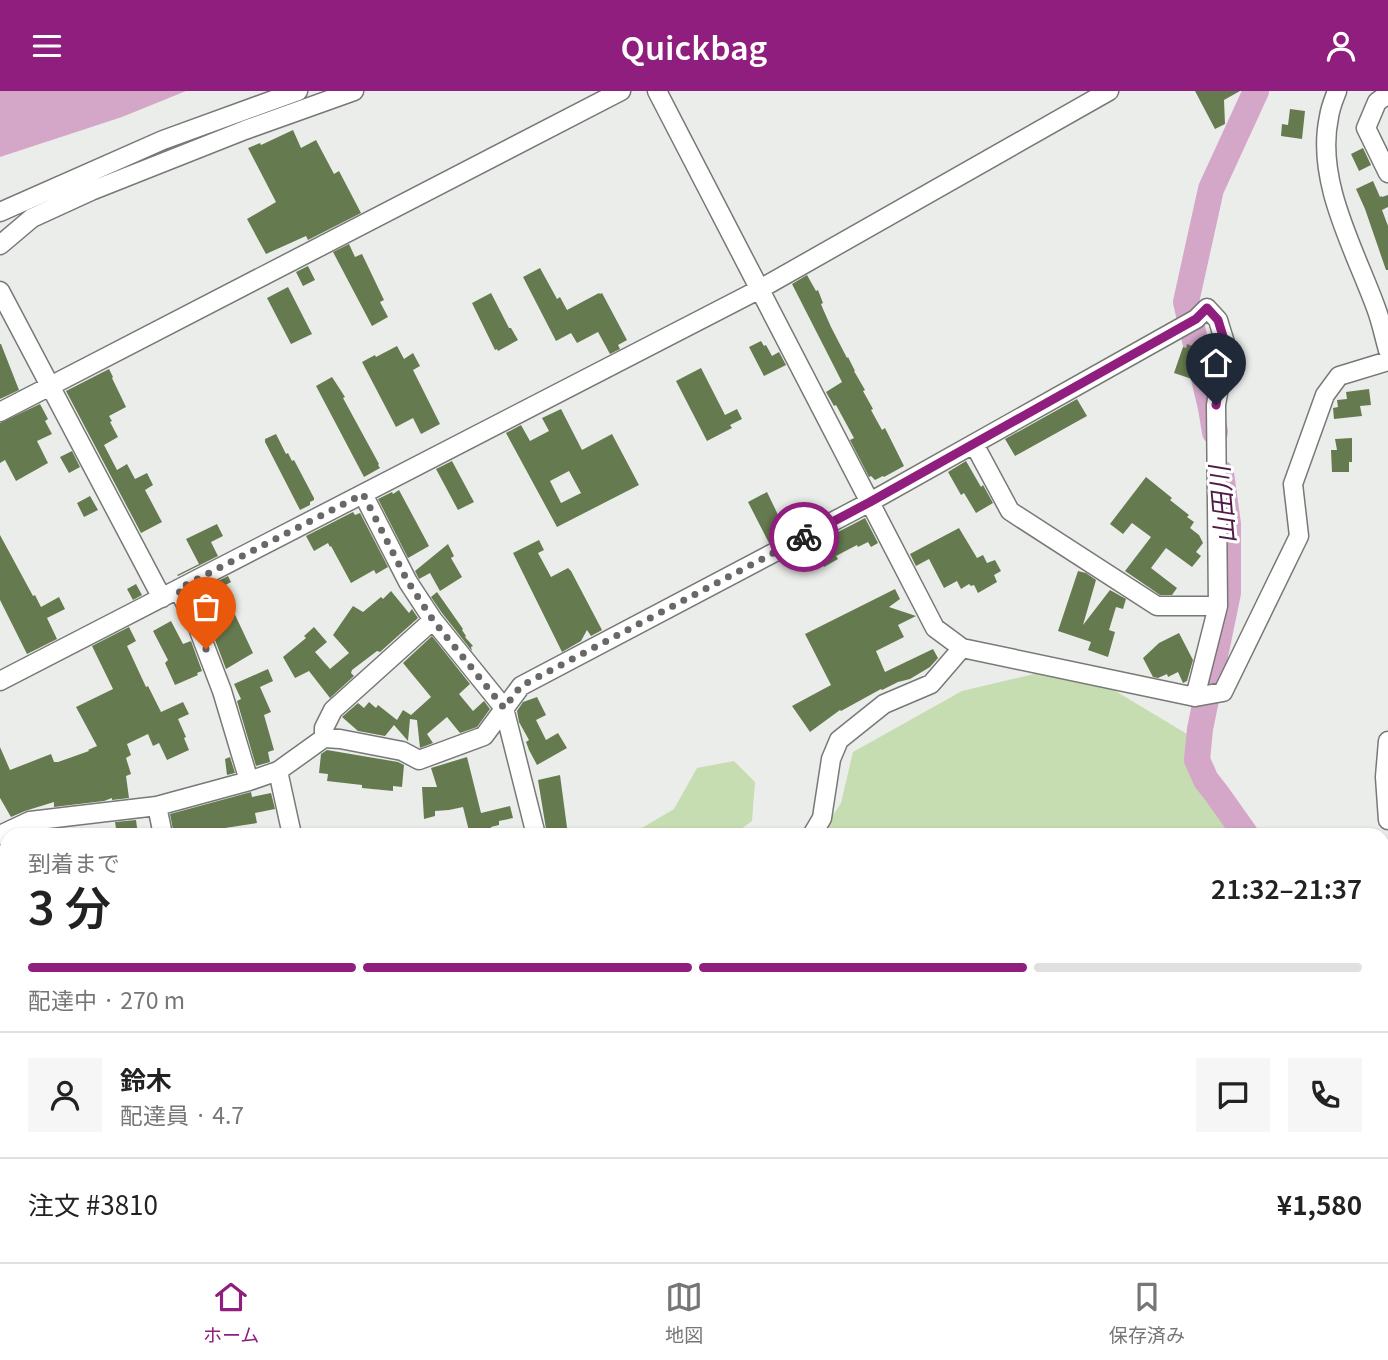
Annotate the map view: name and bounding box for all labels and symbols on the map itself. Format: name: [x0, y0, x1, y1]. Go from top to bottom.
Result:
pin: [1186, 333, 1246, 405]
water label: 山田川: [1198, 462, 1242, 546]
courier: [769, 502, 839, 572]
pin: [176, 577, 236, 649]

